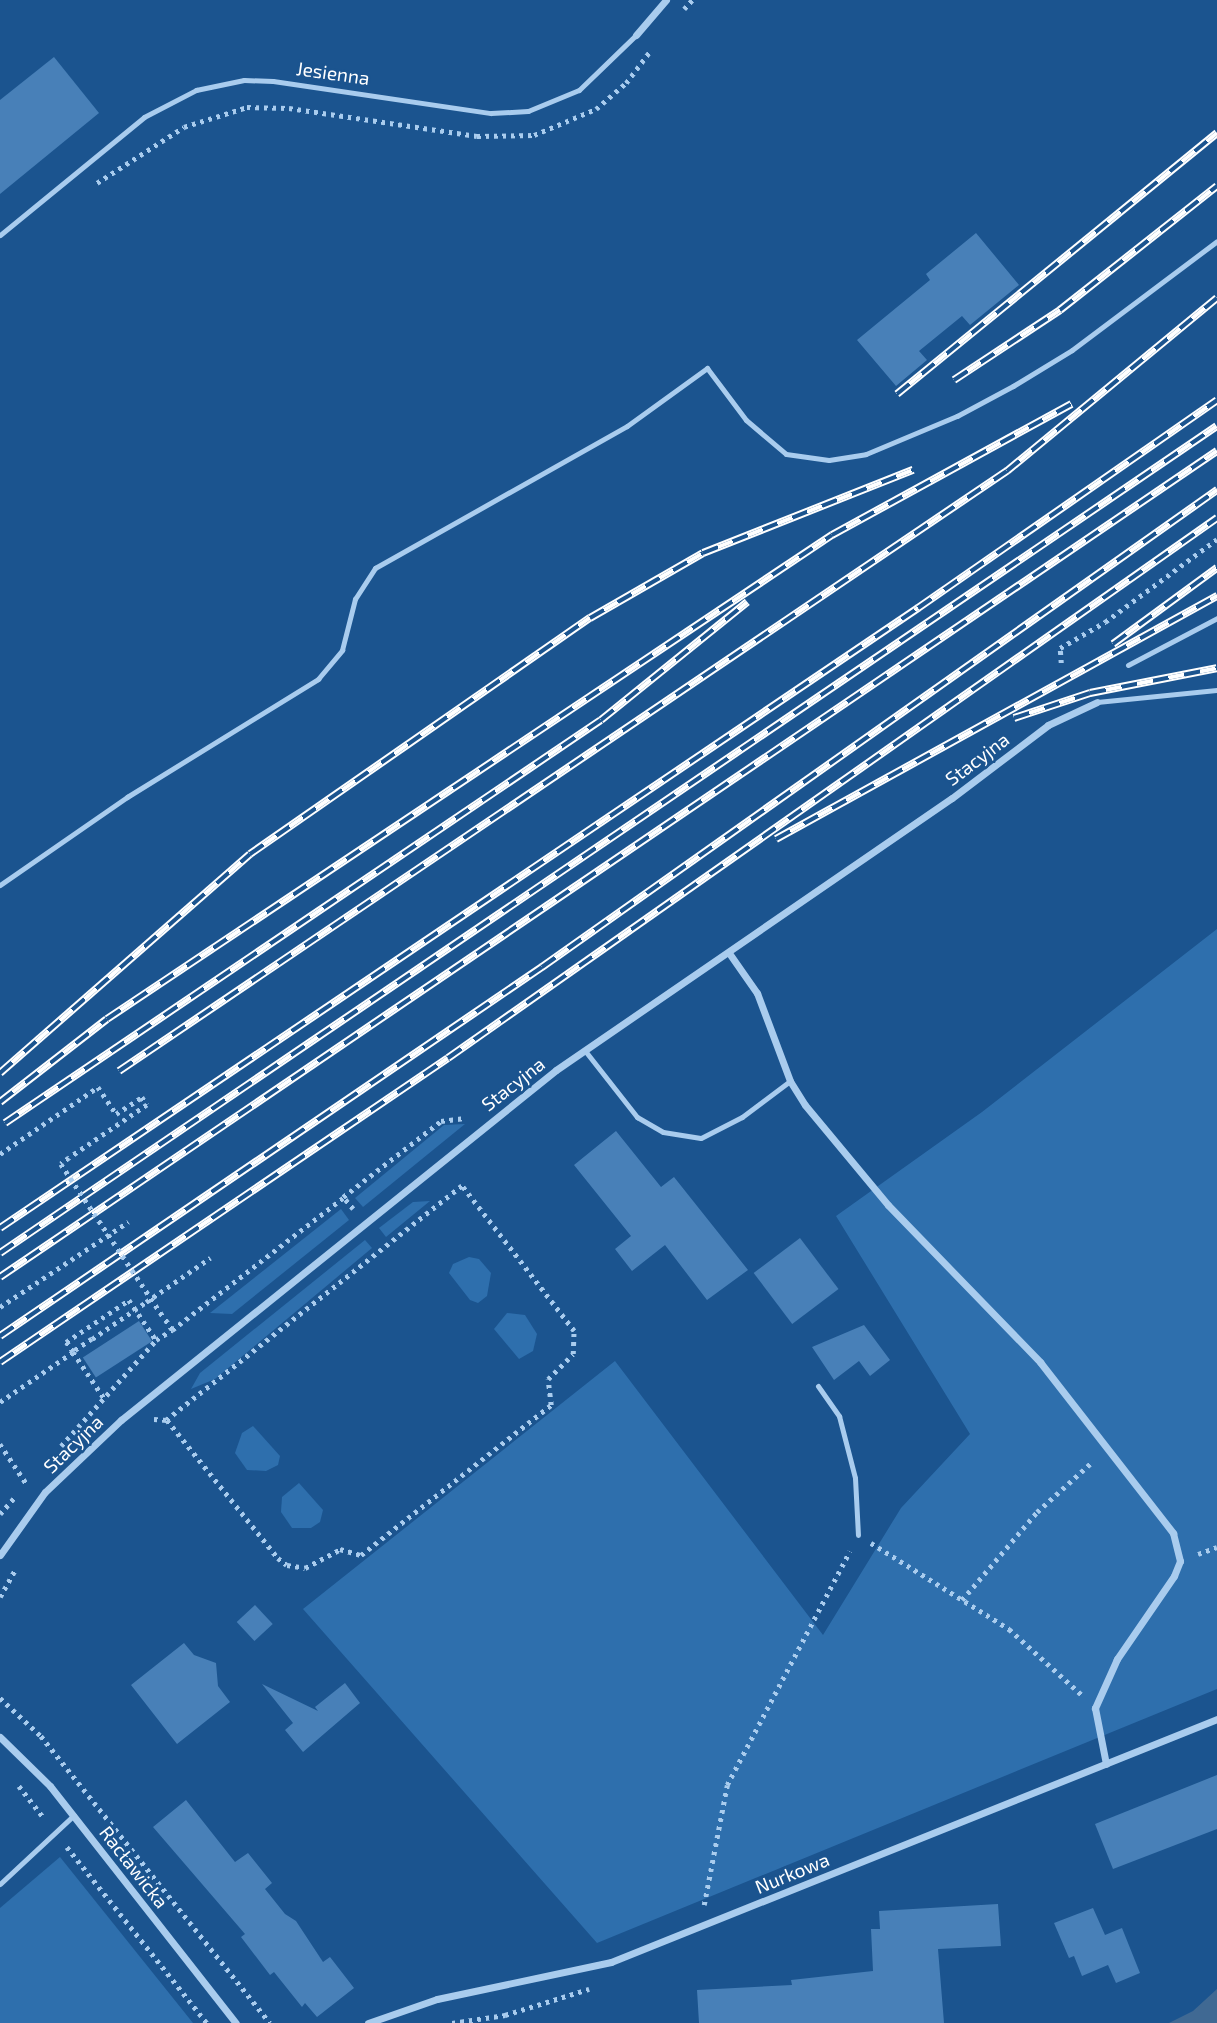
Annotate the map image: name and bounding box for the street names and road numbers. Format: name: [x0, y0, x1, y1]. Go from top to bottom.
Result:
street label: Jesienna: [295, 57, 371, 89]
street label: Stacyjna: [941, 728, 1013, 790]
street label: Stacyjna: [477, 1052, 549, 1116]
street label: Stacyjna: [39, 1410, 107, 1478]
street label: Racławicka: [95, 1821, 173, 1913]
street label: Nurkowa: [752, 1848, 832, 1898]

